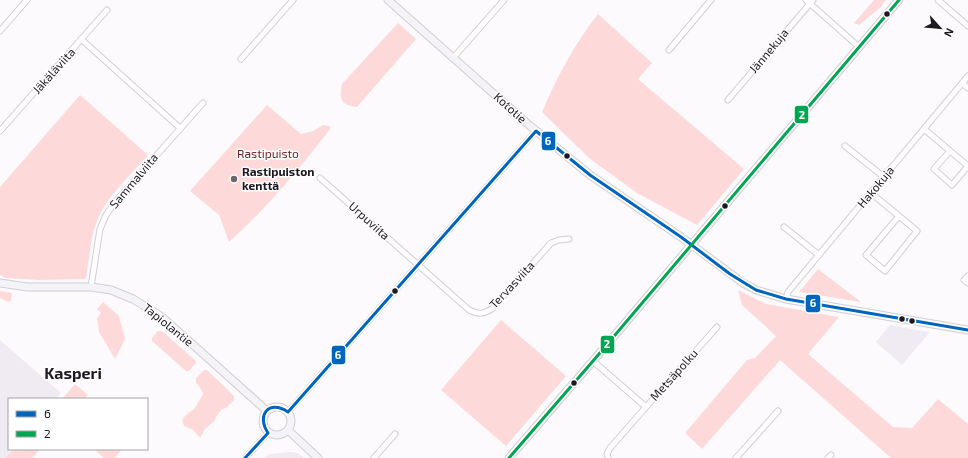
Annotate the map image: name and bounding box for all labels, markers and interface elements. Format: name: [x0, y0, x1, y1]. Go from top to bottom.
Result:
north arrow: [920, 8, 960, 48]
unlabelled marker: [882, 9, 892, 19]
street label: Jännekuja: [746, 25, 792, 76]
text: N: [942, 26, 957, 39]
street label: Jäkäläviita: [29, 44, 78, 96]
street label: Kototie: [491, 89, 530, 126]
line badge: 2: [794, 105, 809, 124]
text: 2: [799, 108, 805, 121]
line badge: 6: [541, 131, 556, 151]
text: 6: [545, 134, 552, 147]
park label: Rastipuisto: [237, 146, 299, 160]
street label: Sammalviita: [106, 150, 160, 211]
unlabelled marker: [562, 151, 572, 161]
street label: Hakokuja: [854, 163, 897, 211]
place label: Rastipuiston kenttä: [242, 164, 314, 192]
marker: Rastipuiston kenttä: [229, 174, 239, 184]
street label: Urpuviita: [346, 198, 393, 242]
unlabelled marker: [720, 201, 730, 211]
street label: Tervasviita: [486, 258, 537, 311]
unlabelled marker: [390, 286, 400, 296]
line badge: 6: [805, 294, 821, 313]
text: 6: [810, 296, 817, 309]
street label: Tapiolantie: [141, 300, 196, 349]
unlabelled marker: [897, 314, 907, 324]
unlabelled marker: [907, 316, 917, 326]
line badge: 2: [600, 335, 615, 354]
text: 2: [604, 337, 610, 350]
line badge: 6: [331, 345, 346, 365]
street label: Metsäpolku: [646, 346, 700, 403]
text: 6: [335, 348, 342, 361]
district label: Kasperi: [44, 363, 102, 382]
unlabelled marker: [569, 378, 579, 388]
legend: [8, 398, 148, 450]
text: 6: [44, 406, 51, 420]
text: 2: [44, 426, 51, 440]

